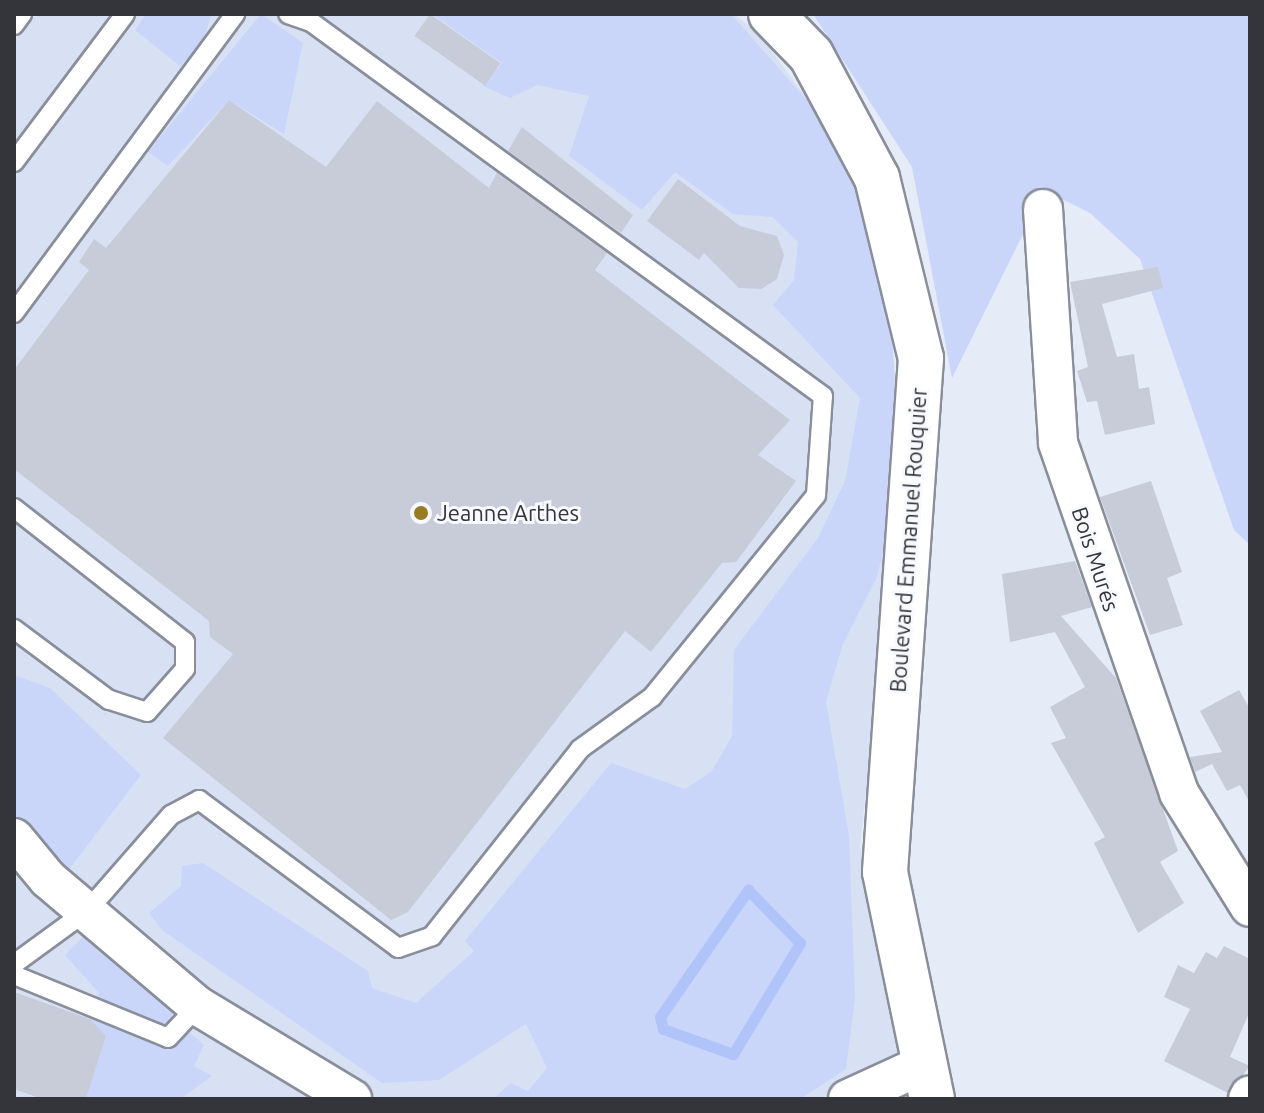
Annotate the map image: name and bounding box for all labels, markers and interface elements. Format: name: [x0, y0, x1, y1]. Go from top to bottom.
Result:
street label: Boulevard Emmanuel Rouquier: [884, 387, 932, 693]
place label: Jeanne Arthes: [437, 500, 579, 526]
street label: Bois Murés: [1067, 503, 1125, 615]
marker: Jeanne Arthes: [412, 504, 430, 522]

